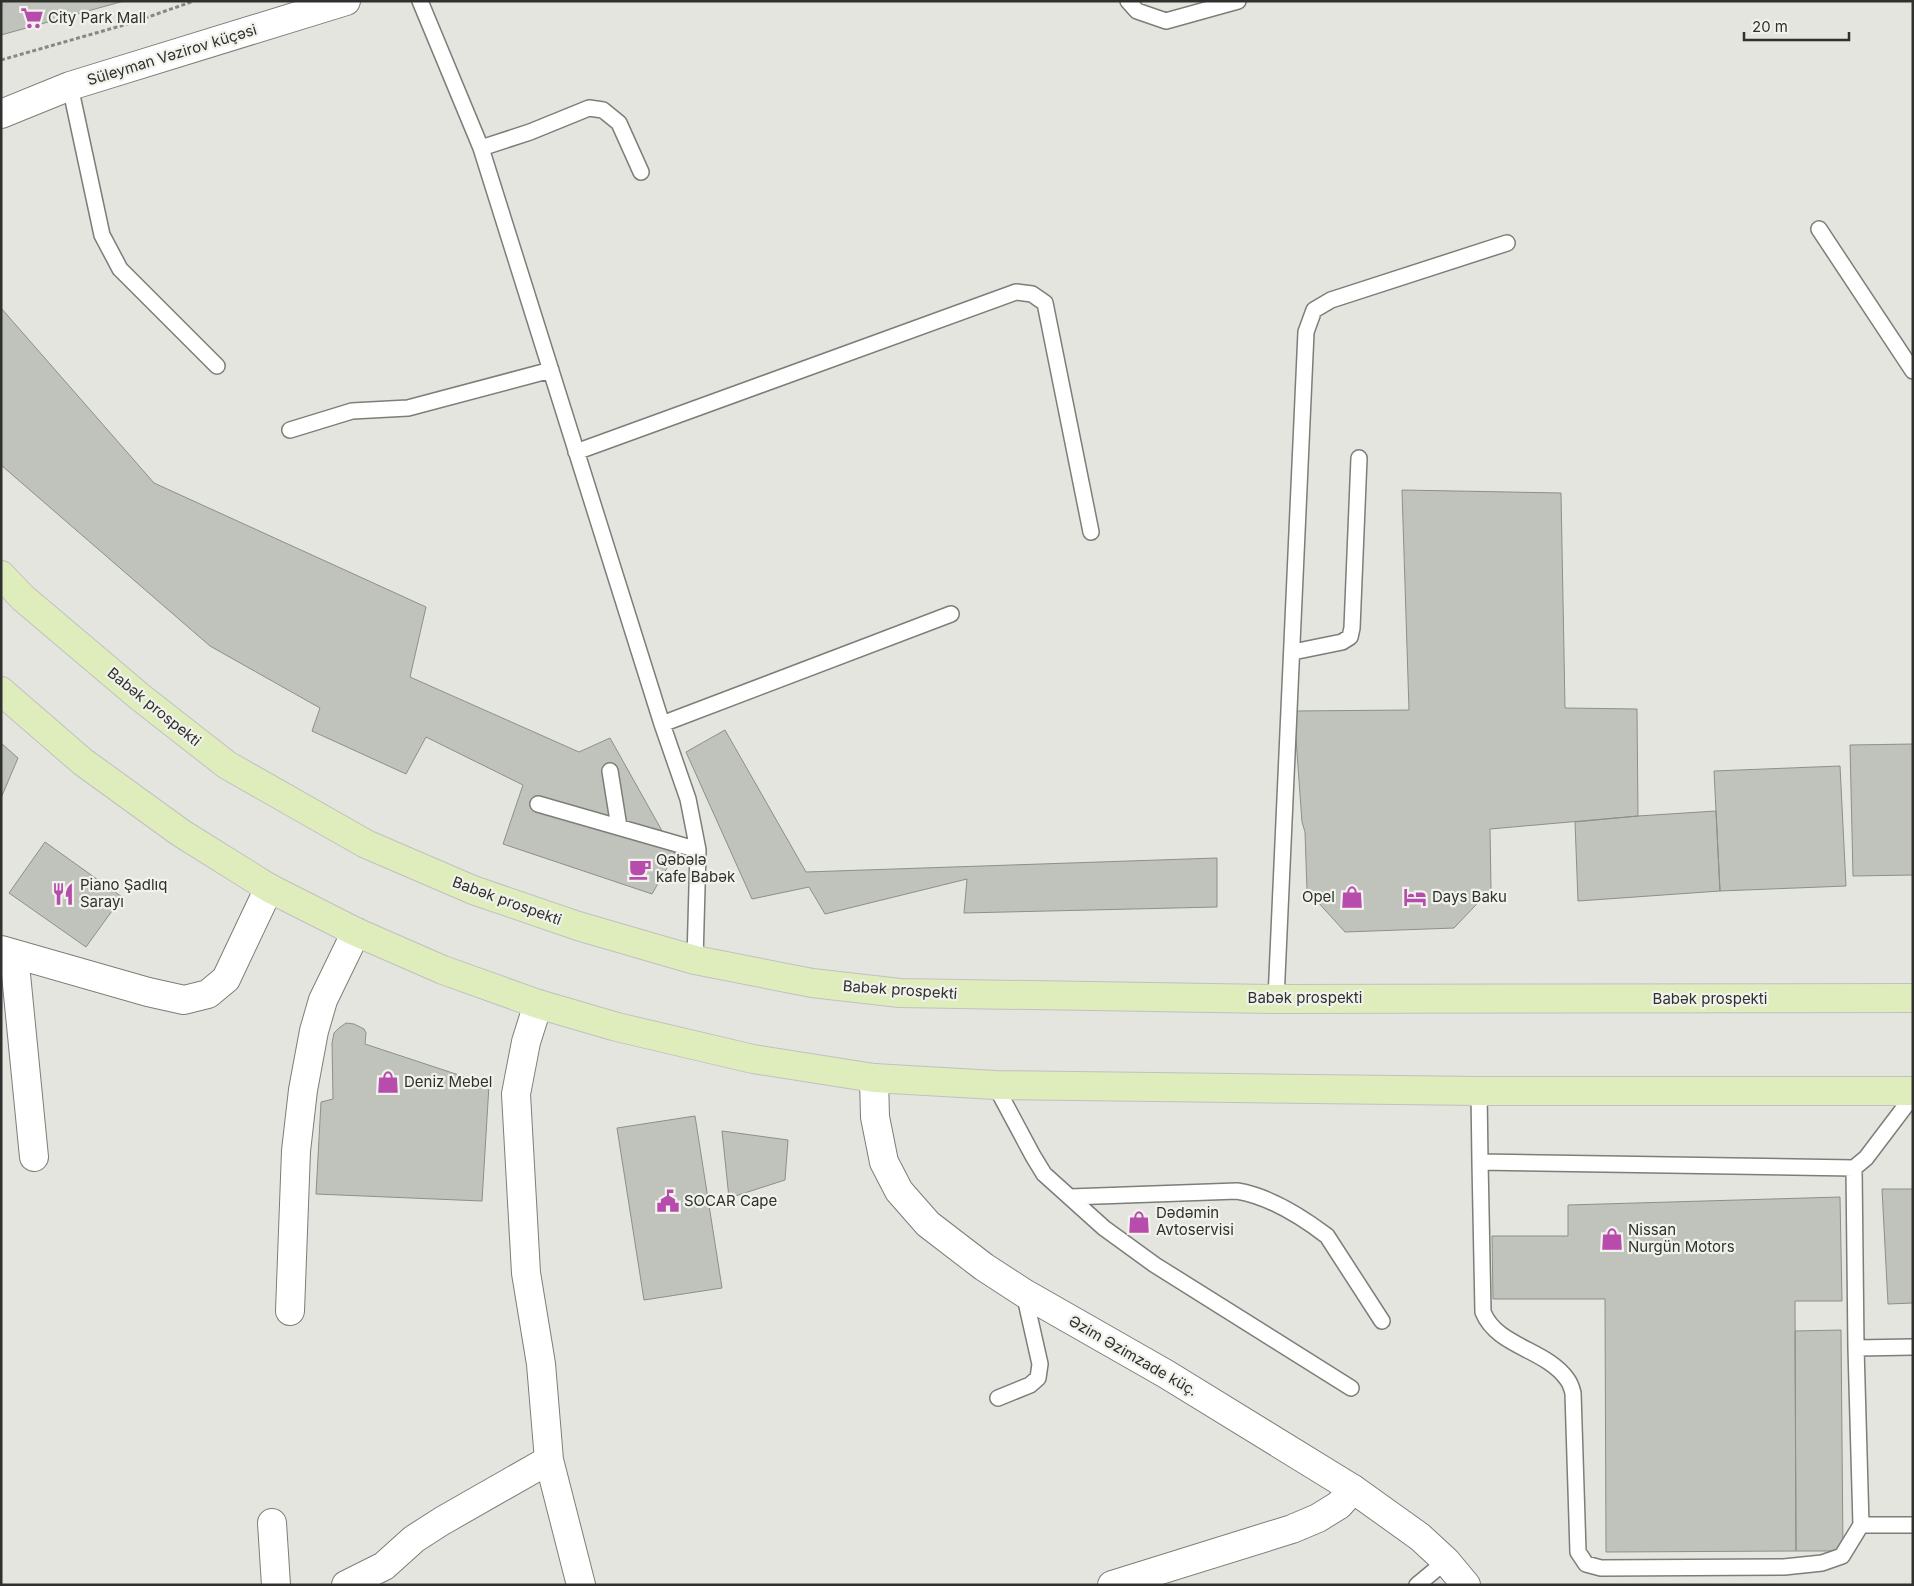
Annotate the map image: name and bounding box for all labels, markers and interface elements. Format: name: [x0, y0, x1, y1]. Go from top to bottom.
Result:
supermarket icon: City Park Mall: [19, 5, 45, 31]
place label: City Park Mall: [48, 8, 146, 27]
scale bar: [1744, 10, 1849, 42]
text: 20 m: [1752, 17, 1788, 36]
street label: Süleyman Vəzirov küçəsi: [85, 20, 259, 89]
street label: Babək prospekti: [104, 663, 205, 750]
place label: Qəbələ kafe Babək: [656, 850, 736, 886]
cafe icon: Qəbələ kafe Babək: [627, 856, 653, 882]
street label: Babək prospekti: [450, 872, 564, 929]
place label: Piano Şadlıq Sarayı: [80, 875, 167, 911]
restaurant icon: Piano Şadlıq Sarayı: [50, 881, 76, 907]
shop icon: Opel: [1339, 884, 1365, 910]
hotel icon: Days Baku: [1402, 884, 1428, 910]
place label: Opel: [1302, 887, 1335, 906]
place label: Days Baku: [1432, 887, 1507, 906]
street label: Babək prospekti: [842, 976, 958, 1003]
street label: Babək prospekti: [1248, 988, 1362, 1007]
street label: Babək prospekti: [1653, 989, 1767, 1008]
shop icon: Deniz Mebel: [375, 1069, 401, 1095]
place label: Deniz Mebel: [404, 1072, 492, 1091]
public building icon: SOCAR Cape: [655, 1188, 681, 1214]
place label: SOCAR Cape: [684, 1191, 777, 1210]
place label: Dədəmin Avtoservisi: [1156, 1203, 1234, 1239]
shop icon: Dədəmin Avtoservisi: [1126, 1209, 1152, 1235]
place label: Nissan Nurgün Motors: [1628, 1220, 1735, 1256]
shop icon: Nissan Nurgün Motors: [1599, 1226, 1625, 1252]
street label: Əzim Əzimzade küç.: [1065, 1311, 1201, 1400]

